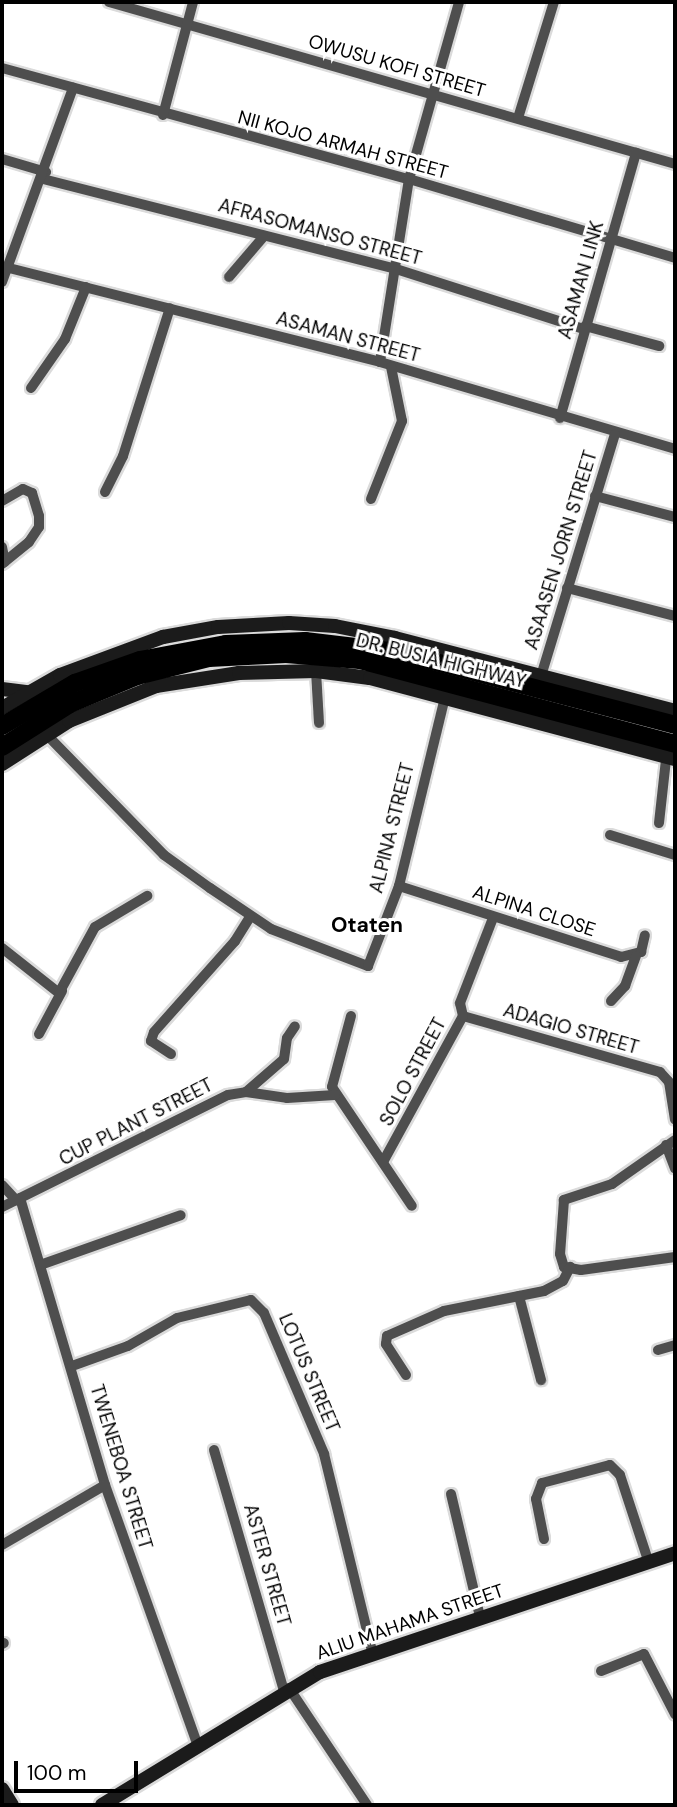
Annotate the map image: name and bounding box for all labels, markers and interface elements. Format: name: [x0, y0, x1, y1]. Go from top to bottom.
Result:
street label: OWUSU KOFI STREET: [306, 30, 488, 102]
street label: NII KOJO ARMAH STREET: [235, 106, 451, 184]
street label: AFRASOMANSO STREET: [216, 194, 424, 270]
street label: ASAMAN LINK: [553, 218, 609, 342]
street label: ASAMAN STREET: [274, 307, 422, 367]
street label: ASAASEN JORN STREET: [520, 448, 602, 652]
street label: DR. BUSIA HIGHWAY: [354, 629, 528, 693]
street label: ALPINA STREET: [365, 760, 419, 896]
street label: ALPINA CLOSE: [470, 880, 598, 942]
district label: Otaten: [331, 912, 403, 938]
street label: ADAGIO STREET: [501, 999, 641, 1059]
street label: SOLO STREET: [375, 1014, 451, 1130]
street label: CUP PLANT STREET: [55, 1073, 217, 1171]
street label: LOTUS STREET: [274, 1310, 344, 1436]
street label: TWENEBOA STREET: [85, 1382, 157, 1552]
street label: ASTER STREET: [239, 1501, 295, 1629]
street label: ALIU MAHAMA STREET: [313, 1579, 507, 1665]
scale bar: [18, 1748, 142, 1792]
text: 100 m: [27, 1759, 87, 1787]

